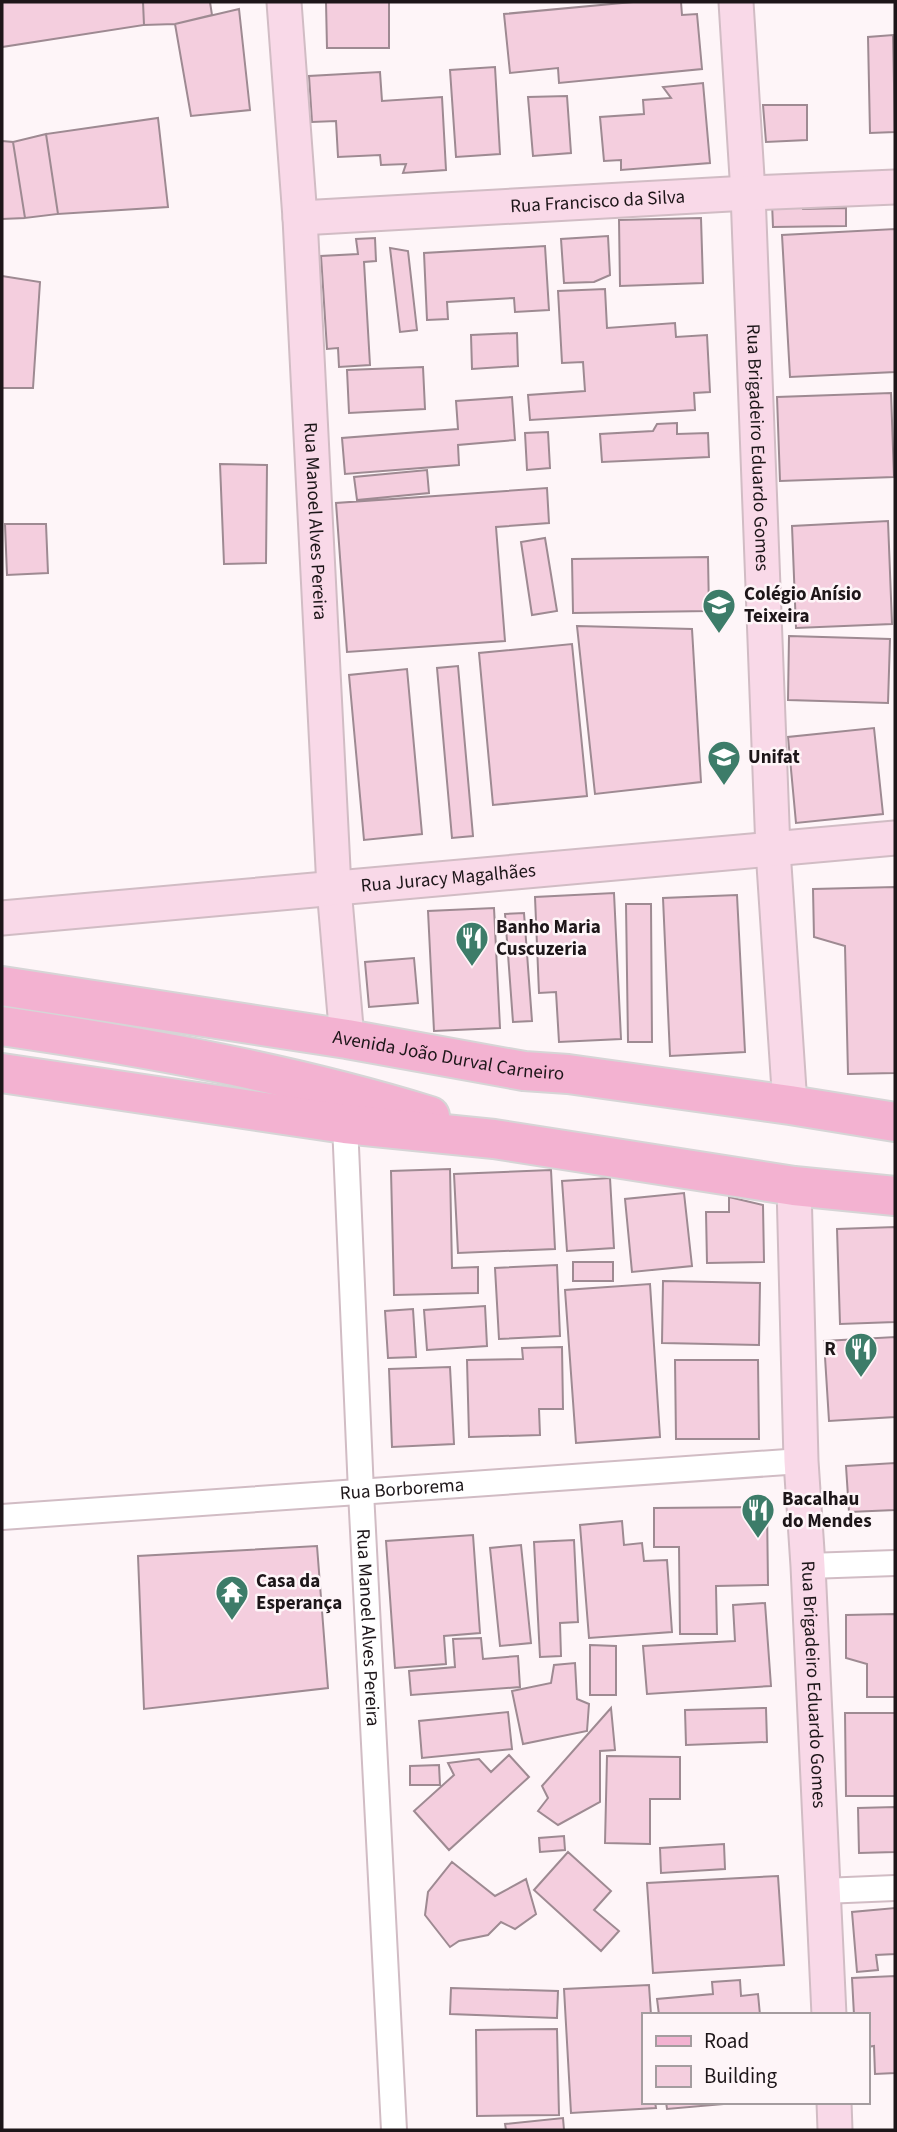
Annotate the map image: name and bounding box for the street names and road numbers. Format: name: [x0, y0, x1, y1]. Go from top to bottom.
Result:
street label: Rua Francisco da Silva: [509, 183, 686, 220]
street label: Rua Brigadeiro Eduardo Gomes: [739, 323, 776, 572]
street label: Rua Manoel Alves Pereira: [297, 421, 334, 621]
street label: Rua Juracy Magalhães: [360, 857, 537, 899]
street label: Avenida João Durval Carneiro: [331, 1023, 565, 1087]
street label: Rua Borborema: [339, 1471, 465, 1507]
street label: Rua Manoel Alves Pereira: [349, 1528, 387, 1727]
street label: Rua Brigadeiro Eduardo Gomes: [794, 1560, 833, 1809]

